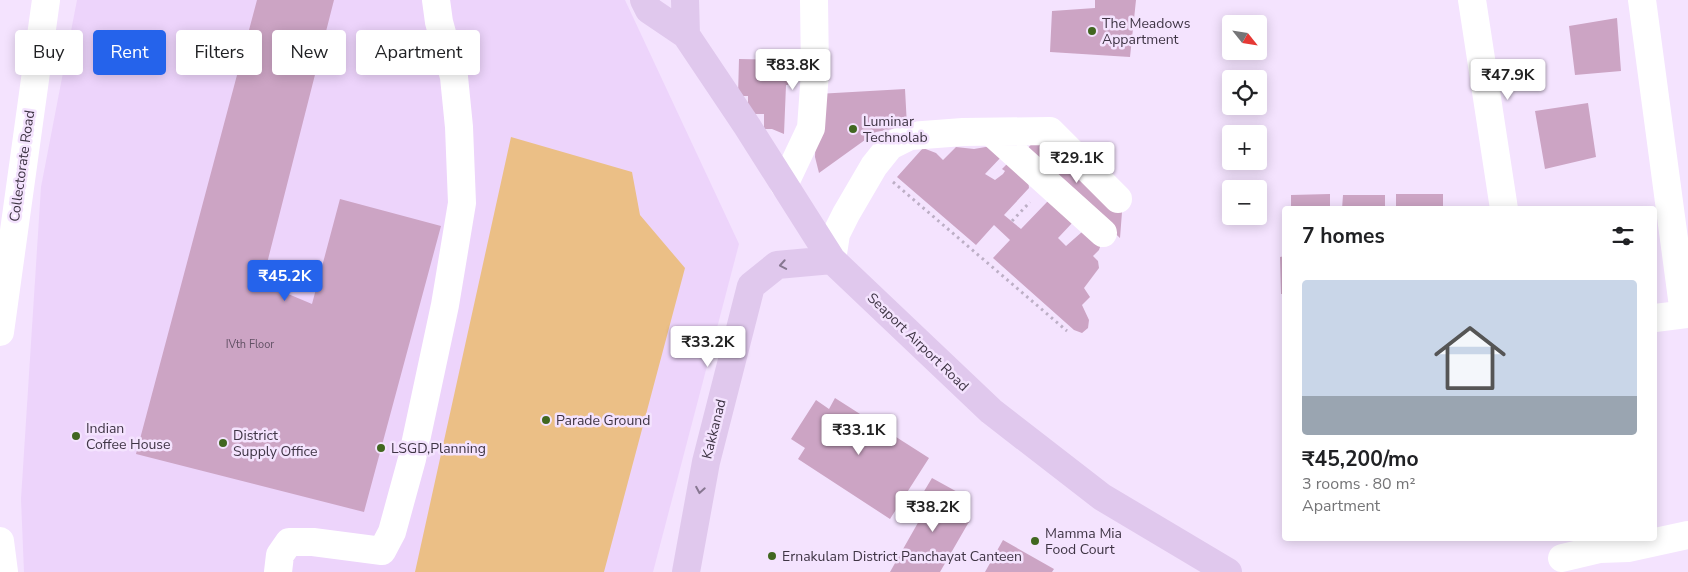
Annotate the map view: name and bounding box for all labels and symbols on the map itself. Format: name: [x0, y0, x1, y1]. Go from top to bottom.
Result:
place label: The Meadows Appartment: [1102, 14, 1191, 49]
north arrow: [1222, 15, 1268, 60]
marker: The Meadows Appartment: [1086, 25, 1098, 37]
pin: ₹83.8K: [752, 48, 834, 91]
pin: ₹47.9K: [1467, 58, 1549, 101]
street label: Collectorate Road: [5, 109, 39, 223]
place label: Luminar Technolab: [863, 112, 928, 147]
marker: Luminar Technolab: [847, 123, 859, 135]
pin: ₹29.1K: [1036, 142, 1118, 184]
pin: ₹45.2K: [244, 260, 326, 302]
one-way arrow: [779, 260, 788, 270]
street label: Seaport Airport Road: [863, 289, 973, 395]
pin: ₹33.2K: [667, 326, 749, 368]
house number: IVth Floor: [226, 337, 274, 352]
street label: Kakkanad: [697, 397, 731, 461]
place label: Parade Ground: [556, 411, 650, 430]
marker: Parade Ground: [540, 414, 552, 426]
pin: ₹33.1K: [818, 414, 900, 456]
place label: Indian Coffee House: [86, 419, 171, 454]
place label: District Supply Office: [233, 426, 317, 461]
marker: Indian Coffee House: [70, 430, 82, 442]
marker: District Supply Office: [217, 437, 229, 449]
place label: LSGD,Planning: [391, 439, 486, 458]
marker: LSGD,Planning: [375, 442, 387, 454]
one-way arrow: [696, 486, 706, 495]
pin: ₹38.2K: [892, 490, 974, 533]
place label: Mamma Mia Food Court: [1045, 524, 1122, 559]
marker: Mamma Mia Food Court: [1029, 535, 1041, 547]
place label: Ernakulam District Panchayat Canteen: [782, 547, 1022, 566]
marker: Ernakulam District Panchayat Canteen: [766, 550, 778, 562]

